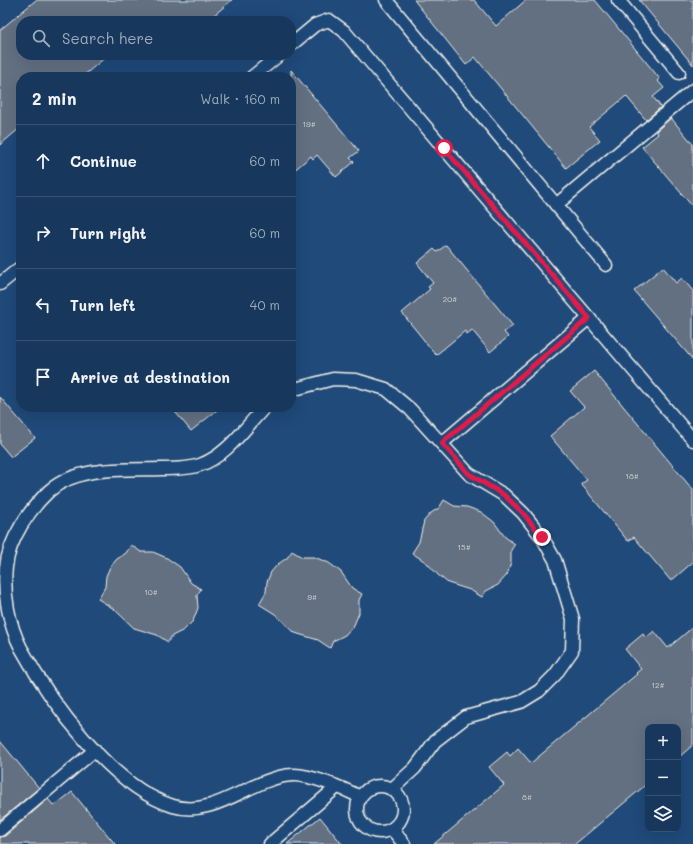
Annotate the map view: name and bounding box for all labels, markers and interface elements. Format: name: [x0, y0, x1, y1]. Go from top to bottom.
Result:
search box: [16, 16, 296, 60]
icon: search: [30, 27, 52, 49]
text: Search here: [62, 28, 153, 48]
text: 2 min: [32, 87, 77, 109]
text: Walk · 160 m: [200, 90, 280, 107]
house number: 19#: [302, 119, 316, 129]
route start: [435, 139, 453, 157]
icon: ahead: [32, 150, 54, 172]
text: Continue: [70, 151, 137, 171]
text: 60 m: [250, 152, 280, 169]
icon: right: [32, 222, 54, 244]
text: Turn right: [70, 223, 147, 243]
text: 60 m: [250, 224, 280, 241]
icon: left: [32, 294, 54, 316]
house number: 20#: [443, 294, 457, 304]
text: Turn left: [70, 295, 135, 315]
text: 40 m: [250, 296, 280, 313]
icon: arrive: [32, 366, 54, 388]
text: Arrive at destination: [70, 367, 230, 387]
house number: 18#: [625, 471, 639, 481]
route end: [533, 528, 551, 546]
house number: 15#: [457, 542, 471, 552]
house number: 10#: [144, 587, 158, 597]
house number: 9#: [307, 592, 317, 602]
house number: 12#: [652, 680, 665, 690]
map controls: [645, 724, 681, 832]
button: +: [645, 724, 681, 760]
button: −: [645, 760, 681, 796]
house number: 8#: [522, 792, 532, 802]
button: layers: [645, 796, 681, 832]

